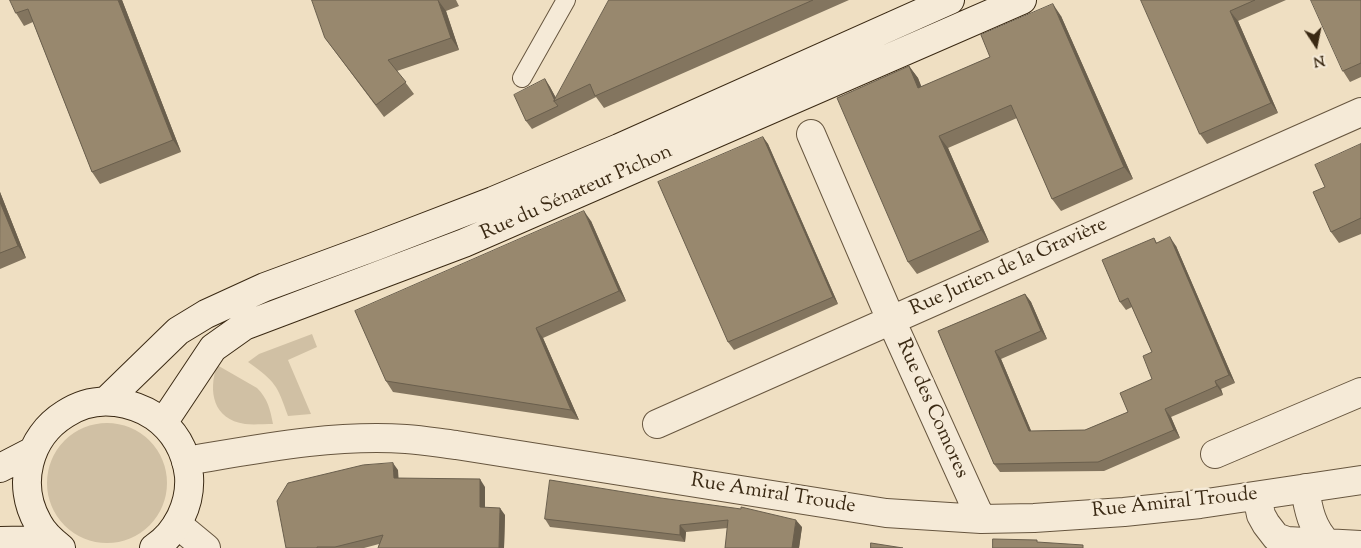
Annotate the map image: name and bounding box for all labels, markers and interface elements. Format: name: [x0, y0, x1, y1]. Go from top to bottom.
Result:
north arrow: [1291, 20, 1341, 70]
text: N: [1311, 49, 1326, 71]
street label: Rue du Sénateur Pichon: [478, 141, 676, 247]
street label: Rue Jurien de la Gravière: [907, 214, 1111, 322]
street label: Rue des Comores: [890, 336, 972, 482]
street label: Rue Amiral Troude: [689, 470, 857, 520]
street label: Rue Amiral Troude: [1091, 483, 1259, 525]

